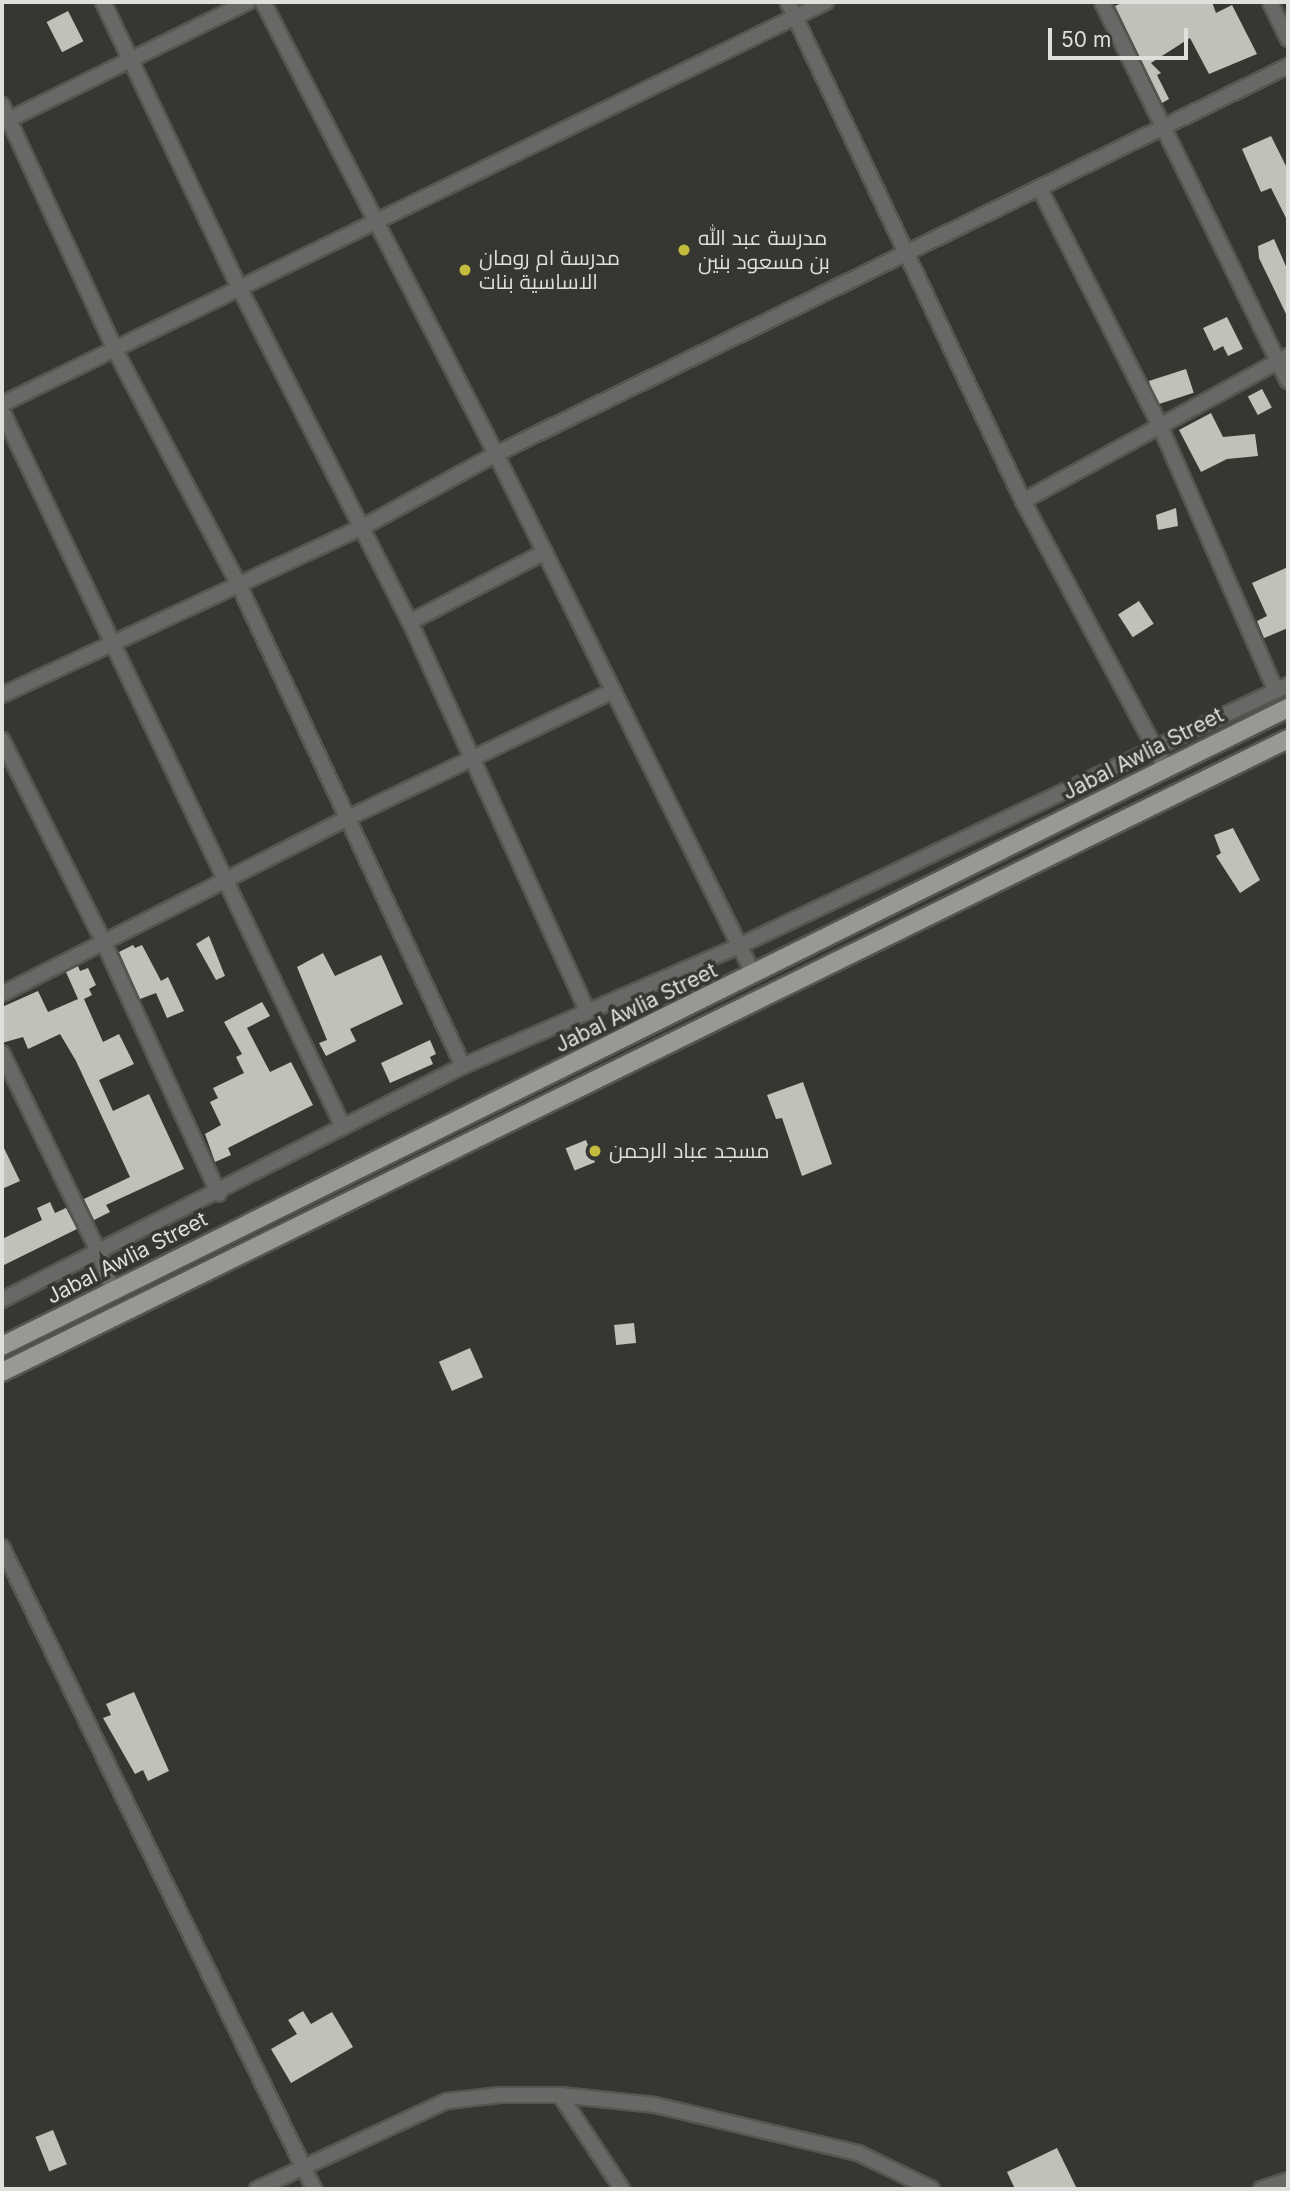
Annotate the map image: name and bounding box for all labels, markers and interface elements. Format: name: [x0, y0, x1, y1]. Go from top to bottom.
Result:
scale bar: [1052, 14, 1192, 58]
text: 50 m: [1061, 27, 1111, 52]
place label: مدرسة عبد الله بن مسعود بنين: [698, 225, 830, 275]
marker: مدرسة عبد الله بن مسعود بنين: [676, 242, 692, 258]
place label: مدرسة ام رومان الاساسية بنات: [479, 245, 620, 295]
marker: مدرسة ام رومان الاساسية بنات: [457, 262, 473, 278]
street label: Jabal Awlia Street: [1058, 703, 1228, 805]
street label: Jabal Awlia Street: [551, 958, 721, 1058]
place label: مسجد عباد الرحمن: [609, 1138, 769, 1164]
marker: مسجد عباد الرحمن: [587, 1143, 603, 1159]
street label: Jabal Awlia Street: [42, 1207, 212, 1309]

